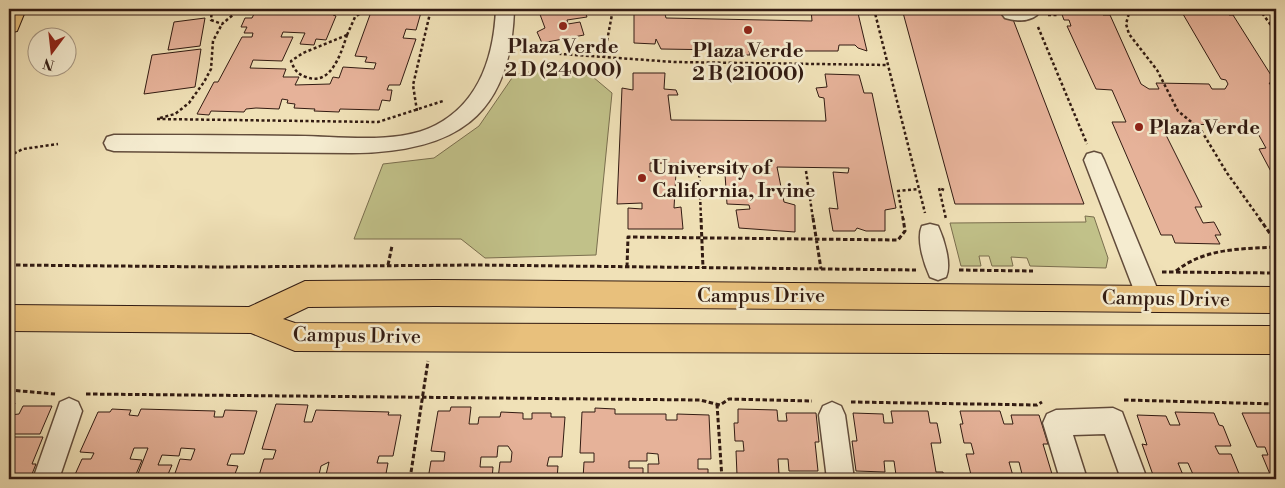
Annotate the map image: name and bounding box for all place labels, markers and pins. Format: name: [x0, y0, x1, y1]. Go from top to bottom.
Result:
marker: Plaza Verde 2 D (24000): [557, 20, 569, 32]
marker: Plaza Verde 2 B (21000): [742, 24, 754, 36]
place label: Plaza Verde 2 D (24000): [505, 35, 621, 83]
place label: Plaza Verde 2 B (21000): [692, 39, 804, 87]
place label: Plaza Verde: [1149, 116, 1260, 141]
marker: Plaza Verde: [1133, 121, 1145, 133]
place label: University of California, Irvine: [652, 156, 816, 204]
marker: University of California, Irvine: [636, 172, 648, 184]

